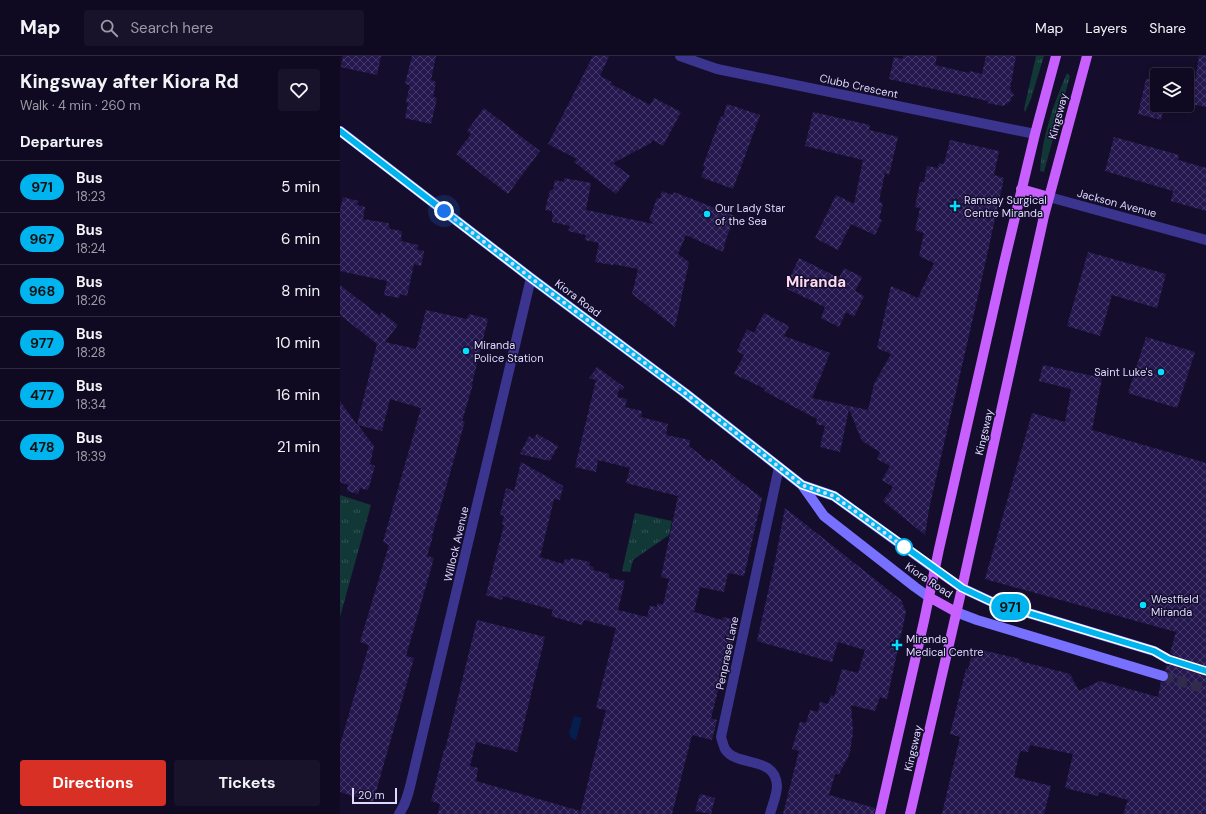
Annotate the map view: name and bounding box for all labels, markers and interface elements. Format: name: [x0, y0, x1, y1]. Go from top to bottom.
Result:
search box: [84, 10, 364, 46]
text: Map: [20, 15, 60, 40]
icon: search: [98, 17, 120, 39]
text: Search here: [130, 18, 213, 38]
text: Map: [1035, 19, 1063, 37]
text: Layers: [1085, 19, 1127, 37]
text: Share: [1149, 19, 1186, 37]
map controls: [1150, 68, 1194, 112]
button: layers: [1150, 68, 1194, 112]
text: Kingsway after Kiora Rd: [20, 69, 239, 94]
button: heart: [278, 69, 320, 111]
street label: Clubb Crescent: [818, 71, 900, 101]
street label: Kingsway: [1045, 92, 1071, 140]
text: Walk · 4 min · 260 m: [20, 97, 141, 114]
text: Departures: [20, 132, 103, 152]
text: Bus: [76, 168, 103, 188]
text: 5 min: [281, 177, 320, 197]
text: 971: [31, 178, 53, 196]
street label: Jackson Avenue: [1076, 186, 1158, 220]
text: 18:23: [76, 188, 106, 205]
place label: Ramsay Surgical Centre Miranda: [964, 193, 1047, 220]
marker: Ramsay Surgical Centre Miranda: [949, 200, 961, 212]
your location: [434, 201, 454, 221]
place label: Our Lady Star of the Sea: [715, 201, 785, 228]
marker: Our Lady Star of the Sea: [702, 209, 712, 219]
text: Bus: [76, 220, 103, 240]
text: 6 min: [281, 229, 320, 249]
text: 967: [29, 230, 55, 248]
text: 18:24: [76, 240, 106, 257]
text: Bus: [76, 272, 103, 292]
district label: Miranda: [786, 272, 846, 292]
street label: Kiora Road: [552, 276, 604, 320]
text: 8 min: [281, 281, 320, 301]
text: 968: [29, 282, 55, 300]
text: 18:26: [76, 292, 106, 309]
text: Bus: [76, 324, 103, 344]
text: 10 min: [275, 333, 320, 353]
text: 977: [30, 334, 54, 352]
place label: Miranda Police Station: [474, 338, 543, 365]
text: 18:28: [76, 344, 106, 361]
marker: Miranda Police Station: [461, 346, 471, 356]
place label: Saint Luke's: [1094, 365, 1153, 379]
marker: Saint Luke's: [1156, 367, 1166, 377]
text: Bus: [76, 376, 103, 396]
text: 16 min: [276, 385, 320, 405]
text: 477: [30, 386, 54, 404]
text: 18:34: [76, 396, 106, 413]
street label: Kingsway: [972, 408, 996, 456]
text: Bus: [76, 428, 103, 448]
text: 21 min: [277, 437, 320, 457]
text: 478: [29, 438, 55, 456]
text: 18:39: [76, 448, 106, 465]
street label: Willock Avenue: [441, 505, 471, 583]
unlabelled marker: [895, 538, 913, 556]
street label: Kiora Road: [903, 559, 955, 601]
place label: Westfield Miranda: [1151, 592, 1199, 619]
line badge: 971: [987, 594, 1033, 620]
text: 971: [999, 598, 1021, 616]
marker: Westfield Miranda: [1138, 600, 1148, 610]
street label: Penprase Lane: [712, 615, 742, 691]
place label: Miranda Medical Centre: [906, 632, 984, 659]
marker: Miranda Medical Centre: [891, 639, 903, 651]
street label: Kingsway: [901, 724, 925, 772]
button: Directions: [20, 760, 166, 806]
button: Tickets: [174, 760, 320, 806]
scale bar: [352, 786, 397, 805]
text: 20 m: [358, 788, 384, 802]

